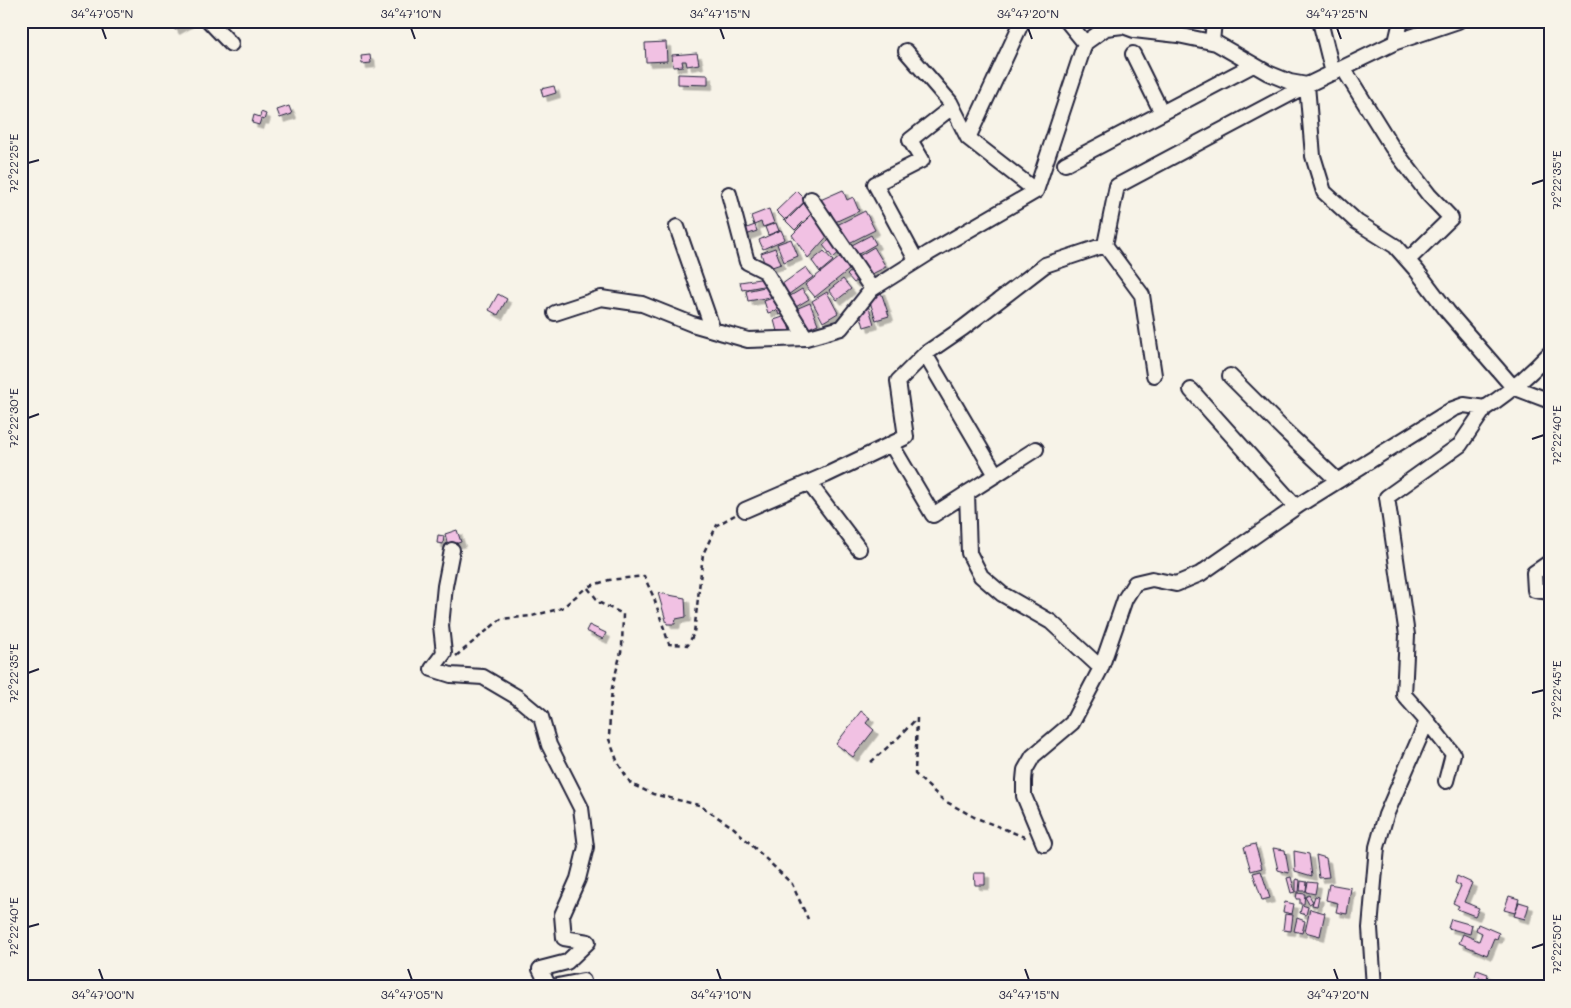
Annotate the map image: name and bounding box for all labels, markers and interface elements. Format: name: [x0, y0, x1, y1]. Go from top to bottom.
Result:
text: 34°47'05"N: [71, 5, 133, 21]
text: 34°47'10"N: [381, 5, 441, 21]
text: 34°47'15"N: [690, 5, 750, 21]
text: 34°47'20"N: [997, 5, 1059, 21]
text: 34°47'25"N: [1306, 5, 1368, 21]
text: 72°22'25"E: [5, 133, 21, 192]
text: 72°22'35"E: [1548, 150, 1564, 210]
text: 72°22'30"E: [5, 388, 21, 448]
text: 72°22'40"E: [1548, 405, 1564, 465]
text: 72°22'35"E: [5, 643, 21, 703]
text: 72°22'45"E: [1548, 660, 1564, 720]
text: 72°22'40"E: [5, 897, 21, 957]
text: 72°22'50"E: [1548, 914, 1564, 974]
text: 34°47'00"N: [72, 986, 134, 1002]
text: 34°47'05"N: [381, 986, 443, 1002]
text: 34°47'10"N: [691, 986, 751, 1002]
text: 34°47'15"N: [999, 986, 1059, 1002]
text: 34°47'20"N: [1307, 986, 1369, 1002]

